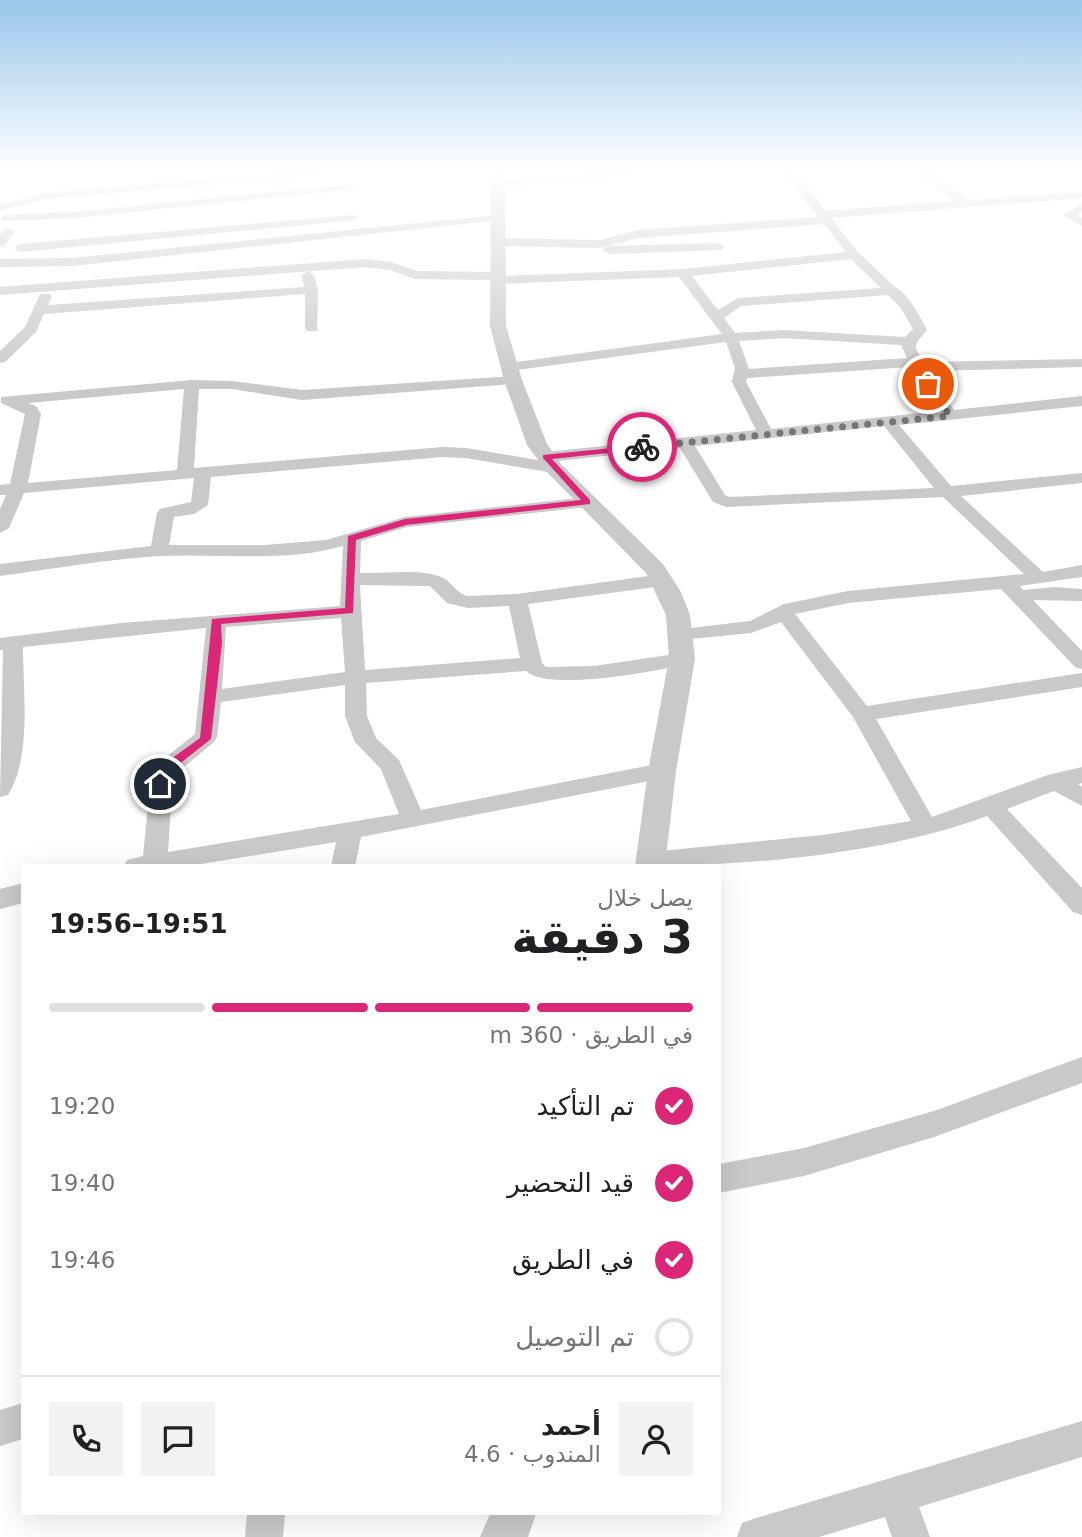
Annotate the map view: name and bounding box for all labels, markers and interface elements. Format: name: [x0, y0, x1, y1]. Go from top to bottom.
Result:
pin: [898, 354, 958, 414]
icon: bag: [909, 365, 947, 403]
courier: [607, 412, 677, 482]
icon: bike: [623, 428, 661, 466]
pin: [130, 754, 190, 814]
icon: home: [141, 765, 179, 803]
text: يصل خلال: [597, 885, 693, 911]
text: 19:51–19:56: [49, 909, 228, 939]
text: 3 دقيقة: [511, 910, 693, 964]
text: في الطريق · 360 m: [489, 1022, 693, 1048]
icon: check: [655, 1087, 693, 1125]
text: تم التأكيد: [536, 1091, 634, 1121]
text: 19:20: [49, 1093, 115, 1119]
icon: check: [655, 1164, 693, 1202]
text: قيد التحضير: [507, 1168, 634, 1198]
text: 19:40: [49, 1170, 115, 1196]
icon: check: [655, 1241, 693, 1279]
text: في الطريق: [512, 1245, 634, 1275]
text: 19:46: [49, 1247, 115, 1273]
text: تم التوصيل: [515, 1322, 634, 1352]
button: phone: [49, 1402, 123, 1476]
button: chat: [141, 1402, 215, 1476]
button: person: [619, 1402, 693, 1476]
text: أحمد: [541, 1411, 601, 1441]
text: المندوب · 4.6: [464, 1441, 601, 1467]

